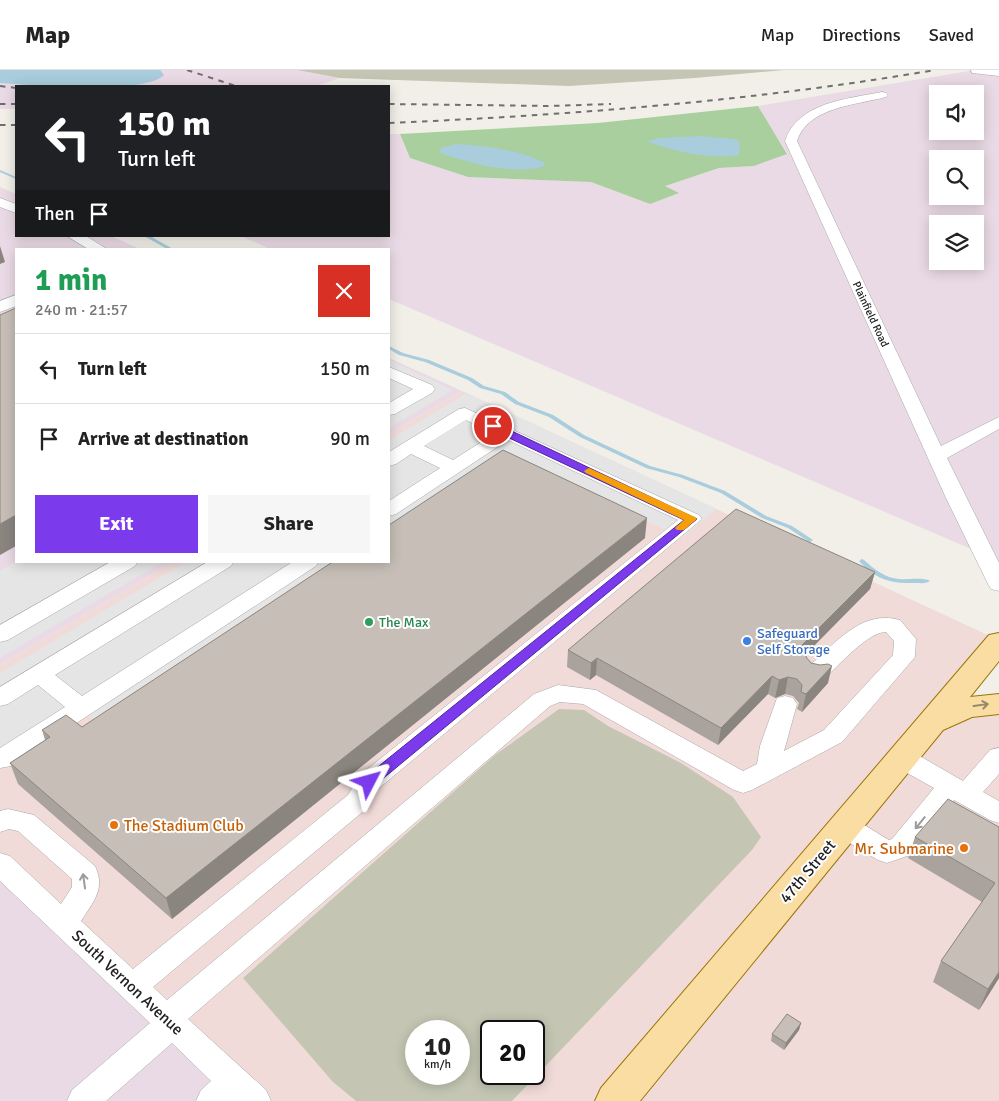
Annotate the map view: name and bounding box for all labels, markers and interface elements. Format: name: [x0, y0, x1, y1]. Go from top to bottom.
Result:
text: Map: [25, 20, 70, 50]
text: Map: [761, 24, 794, 46]
text: Directions: [822, 24, 901, 46]
text: Saved: [929, 24, 974, 46]
map controls: [929, 85, 984, 270]
button: sound: [929, 85, 984, 140]
text: 150 m: [118, 102, 211, 145]
icon: left: [35, 105, 100, 170]
text: Turn left: [118, 145, 196, 172]
button: search: [929, 150, 984, 205]
icon: arrive: [85, 200, 113, 228]
text: Then: [35, 202, 75, 226]
button: layers: [929, 215, 984, 270]
text: 1 min: [35, 262, 107, 299]
button: close: [318, 265, 370, 317]
street label: Plainfield Road: [850, 279, 891, 349]
text: 240 m · 21:57: [35, 300, 128, 320]
icon: left: [35, 355, 63, 383]
text: Turn left: [78, 357, 147, 381]
text: 150 m: [320, 357, 370, 381]
pin: [472, 405, 514, 447]
icon: arrive: [479, 412, 507, 440]
icon: arrive: [35, 425, 63, 453]
text: Arrive at destination: [78, 427, 249, 451]
text: 90 m: [330, 427, 370, 451]
button: Exit: [35, 495, 198, 553]
button: Share: [208, 495, 370, 553]
place label: The Max: [379, 614, 429, 631]
marker: The Max: [363, 616, 375, 628]
place label: Safeguard Self Storage: [757, 625, 830, 658]
marker: Safeguard Self Storage: [741, 635, 753, 647]
one-way arrow: [972, 700, 988, 710]
position arrow: [342, 755, 394, 807]
place label: The Stadium Club: [124, 816, 244, 836]
one-way arrow: [914, 817, 926, 830]
marker: The Stadium Club: [108, 819, 120, 831]
street label: 47th Street: [775, 835, 840, 907]
place label: Mr. Submarine: [854, 839, 954, 859]
marker: Mr. Submarine: [958, 842, 970, 854]
one-way arrow: [79, 873, 89, 889]
street label: South Vernon Avenue: [67, 926, 187, 1040]
speed limit sign: 20: [480, 1020, 545, 1085]
text: 10: [424, 1031, 451, 1062]
text: km/h: [424, 1057, 451, 1072]

